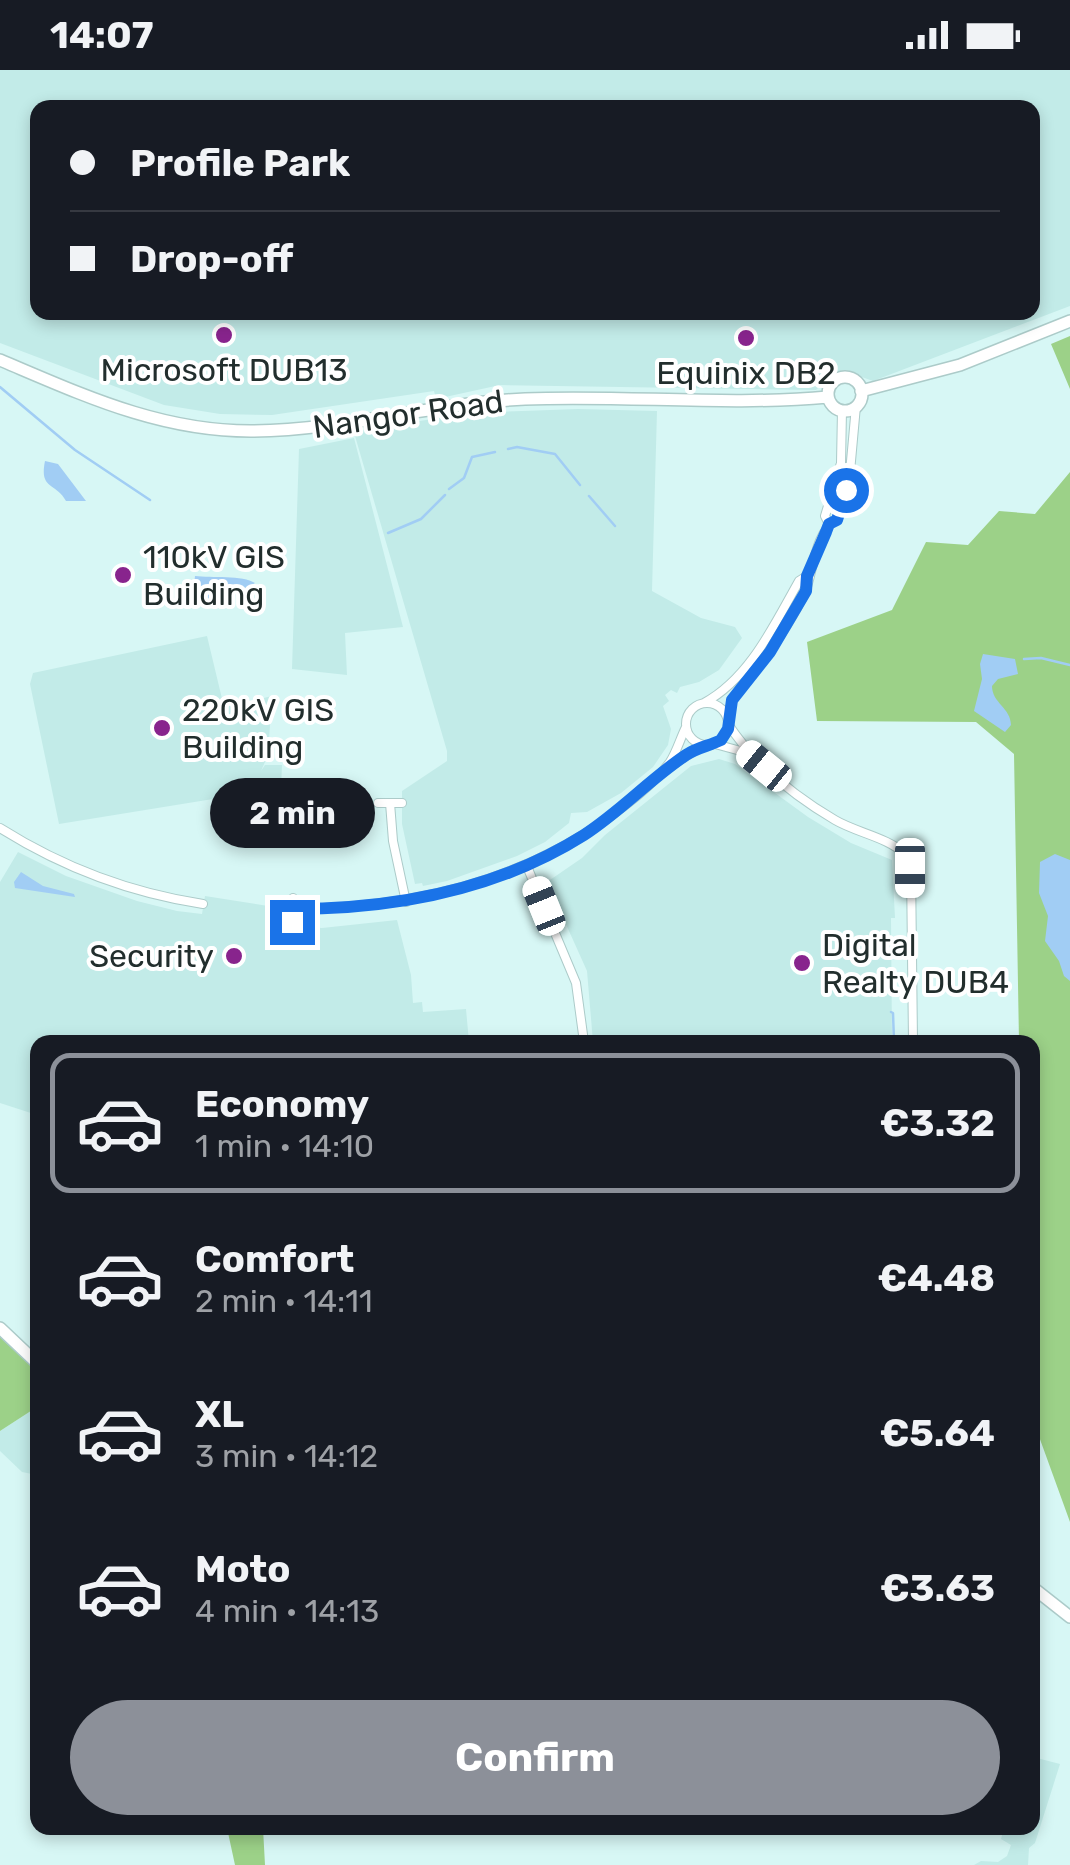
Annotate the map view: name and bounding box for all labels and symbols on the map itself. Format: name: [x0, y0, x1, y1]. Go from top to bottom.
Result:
marker: Microsoft DUB13: [213, 324, 235, 346]
marker: Equinix DB2: [735, 327, 757, 349]
place label: Microsoft DUB13: [101, 351, 347, 389]
place label: Equinix DB2: [656, 354, 836, 392]
street label: Nangor Road: [310, 382, 506, 446]
route start: [824, 468, 869, 513]
place label: 110kV GIS Building: [143, 538, 285, 613]
marker: 110kV GIS Building: [112, 564, 134, 586]
place label: 220kV GIS Building: [182, 691, 334, 766]
marker: 220kV GIS Building: [151, 717, 173, 739]
car: [731, 735, 797, 797]
callout: 2 min: [210, 777, 374, 847]
car: [895, 838, 925, 898]
car: [519, 873, 569, 939]
route end: [270, 900, 315, 945]
place label: Digital Realty DUB4: [822, 926, 1009, 1001]
place label: Security: [89, 937, 214, 975]
marker: Security: [223, 945, 245, 967]
marker: Digital Realty DUB4: [791, 952, 813, 974]

